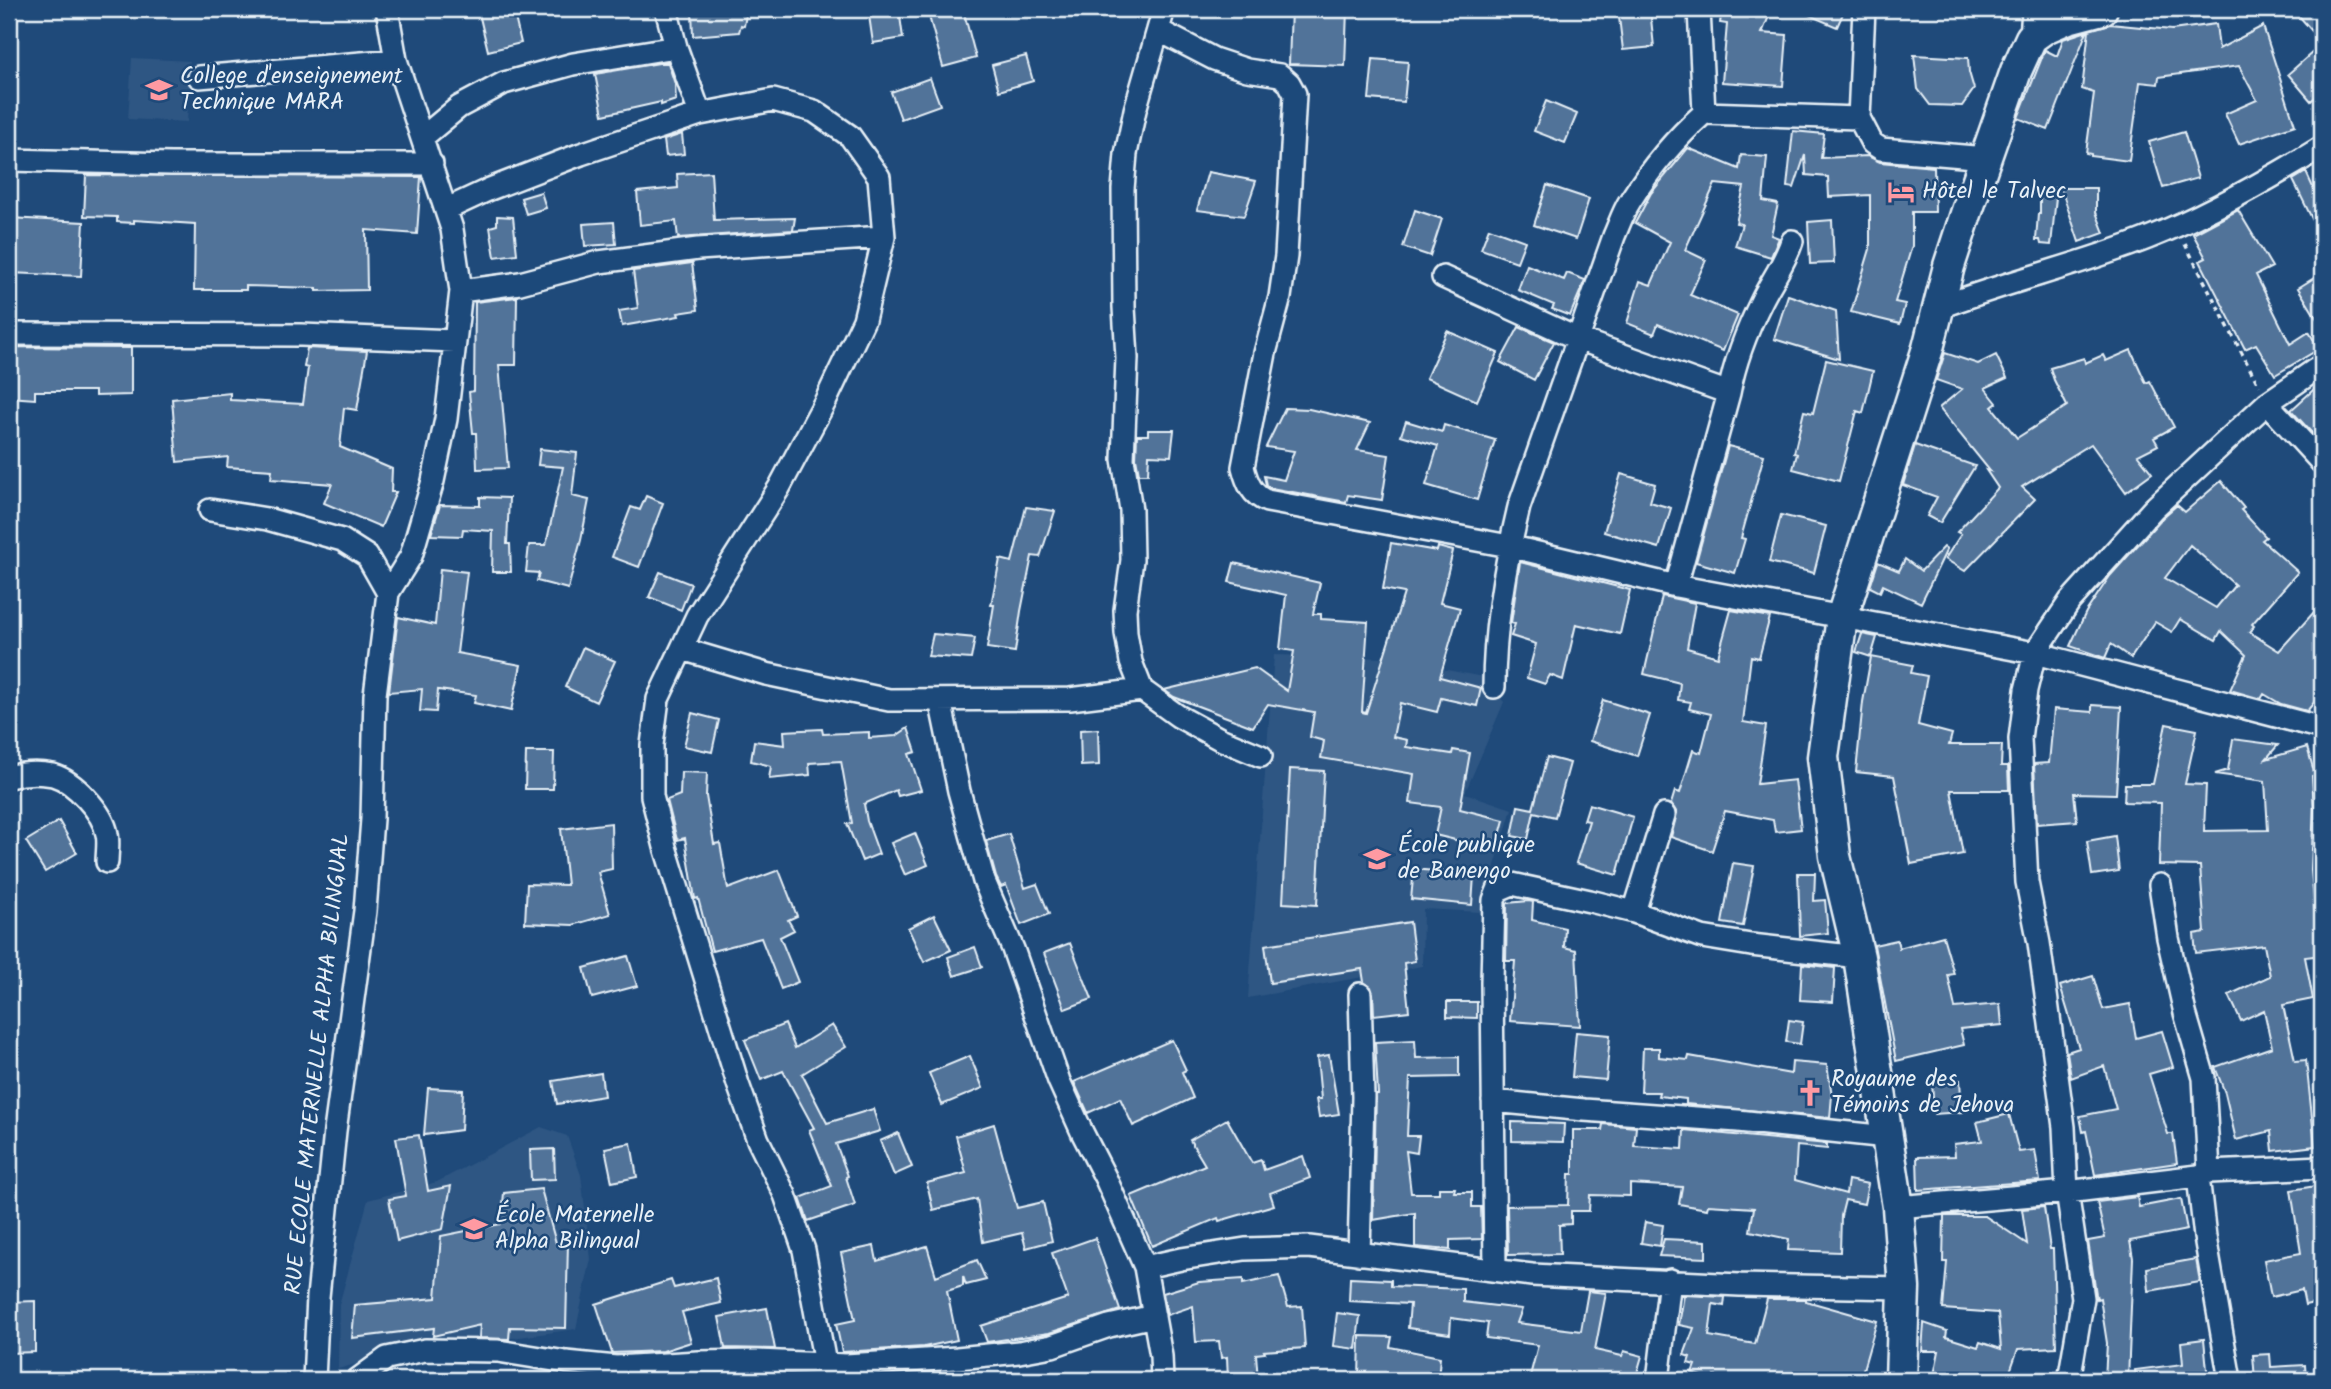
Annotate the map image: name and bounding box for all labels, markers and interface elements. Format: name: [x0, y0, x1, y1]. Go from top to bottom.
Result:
place label: College d'enseignement Technique MARA: [180, 59, 404, 121]
school or university icon: College d'enseignement Technique MARA: [144, 75, 174, 105]
place label: Hôtel le Talvec: [1922, 174, 2066, 210]
hotel icon: Hôtel le Talvec: [1886, 177, 1916, 207]
place label: École publique de Banengo: [1398, 828, 1535, 890]
street label: RUE ECOLE MATERNELLE ALPHA BILINGUAL: [276, 832, 360, 1296]
school or university icon: École publique de Banengo: [1362, 844, 1392, 874]
place label: Royaume des Témoins de Jehova: [1831, 1062, 2014, 1124]
church icon: Royaume des Témoins de Jehova: [1795, 1078, 1825, 1108]
place label: École Maternelle Alpha Bilingual: [495, 1198, 654, 1260]
school or university icon: École Maternelle Alpha Bilingual: [459, 1214, 489, 1244]

